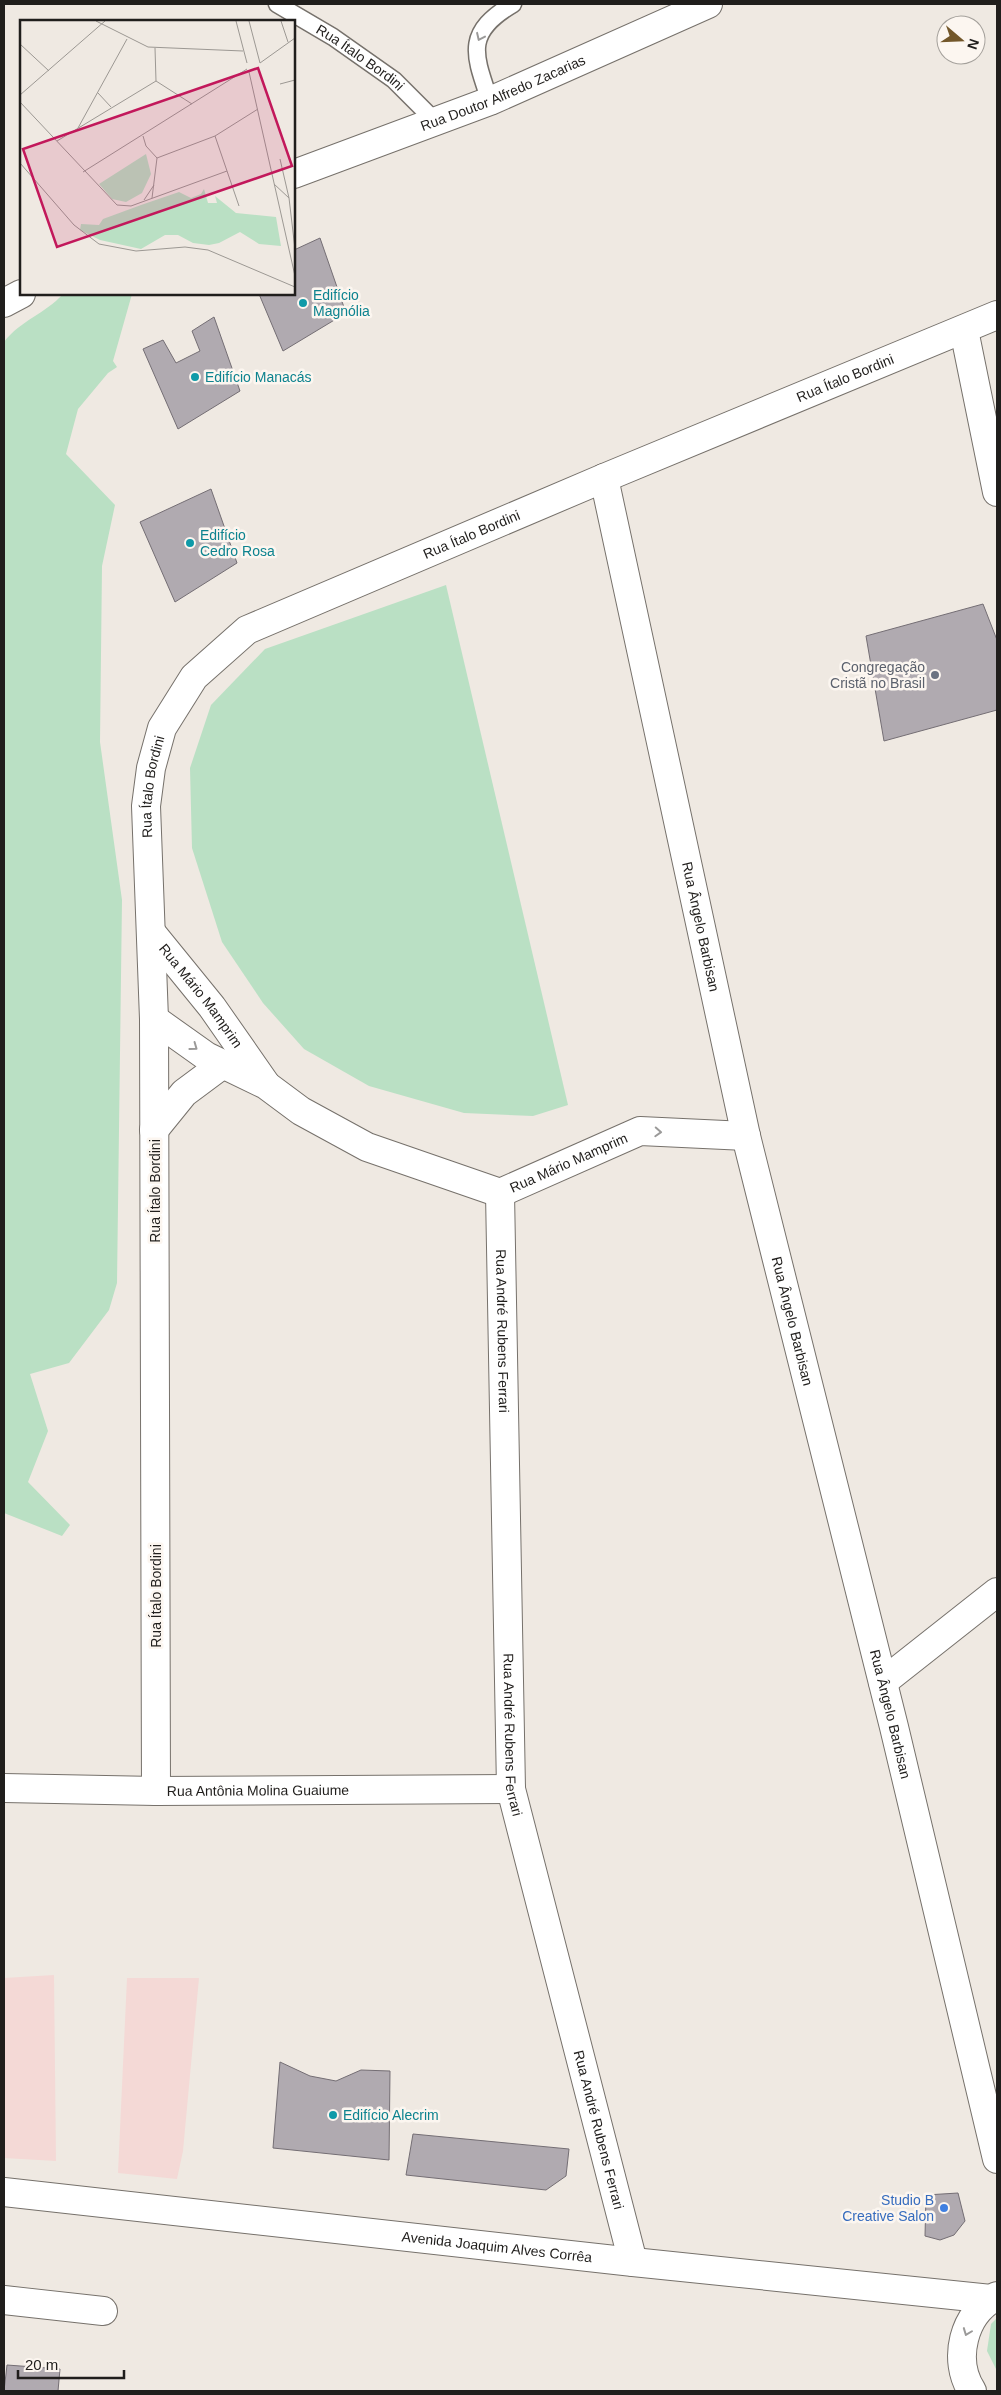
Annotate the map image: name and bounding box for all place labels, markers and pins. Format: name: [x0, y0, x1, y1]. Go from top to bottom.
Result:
place label: Edifício Magnólia: [313, 287, 370, 319]
marker: Edifício Magnólia: [297, 297, 309, 309]
place label: Edifício Manacás: [205, 369, 312, 385]
marker: Edifício Manacás: [189, 371, 201, 383]
place label: Edifício Cedro Rosa: [200, 527, 275, 559]
marker: Edifício Cedro Rosa: [184, 537, 196, 549]
place label: Congregação Cristã no Brasil: [830, 659, 925, 691]
marker: Congregação Cristã no Brasil: [929, 669, 941, 681]
place label: Edifício Alecrim: [343, 2107, 439, 2123]
marker: Edifício Alecrim: [327, 2109, 339, 2121]
place label: Studio B Creative Salon: [842, 2192, 934, 2224]
marker: Studio B Creative Salon: [938, 2202, 950, 2214]

